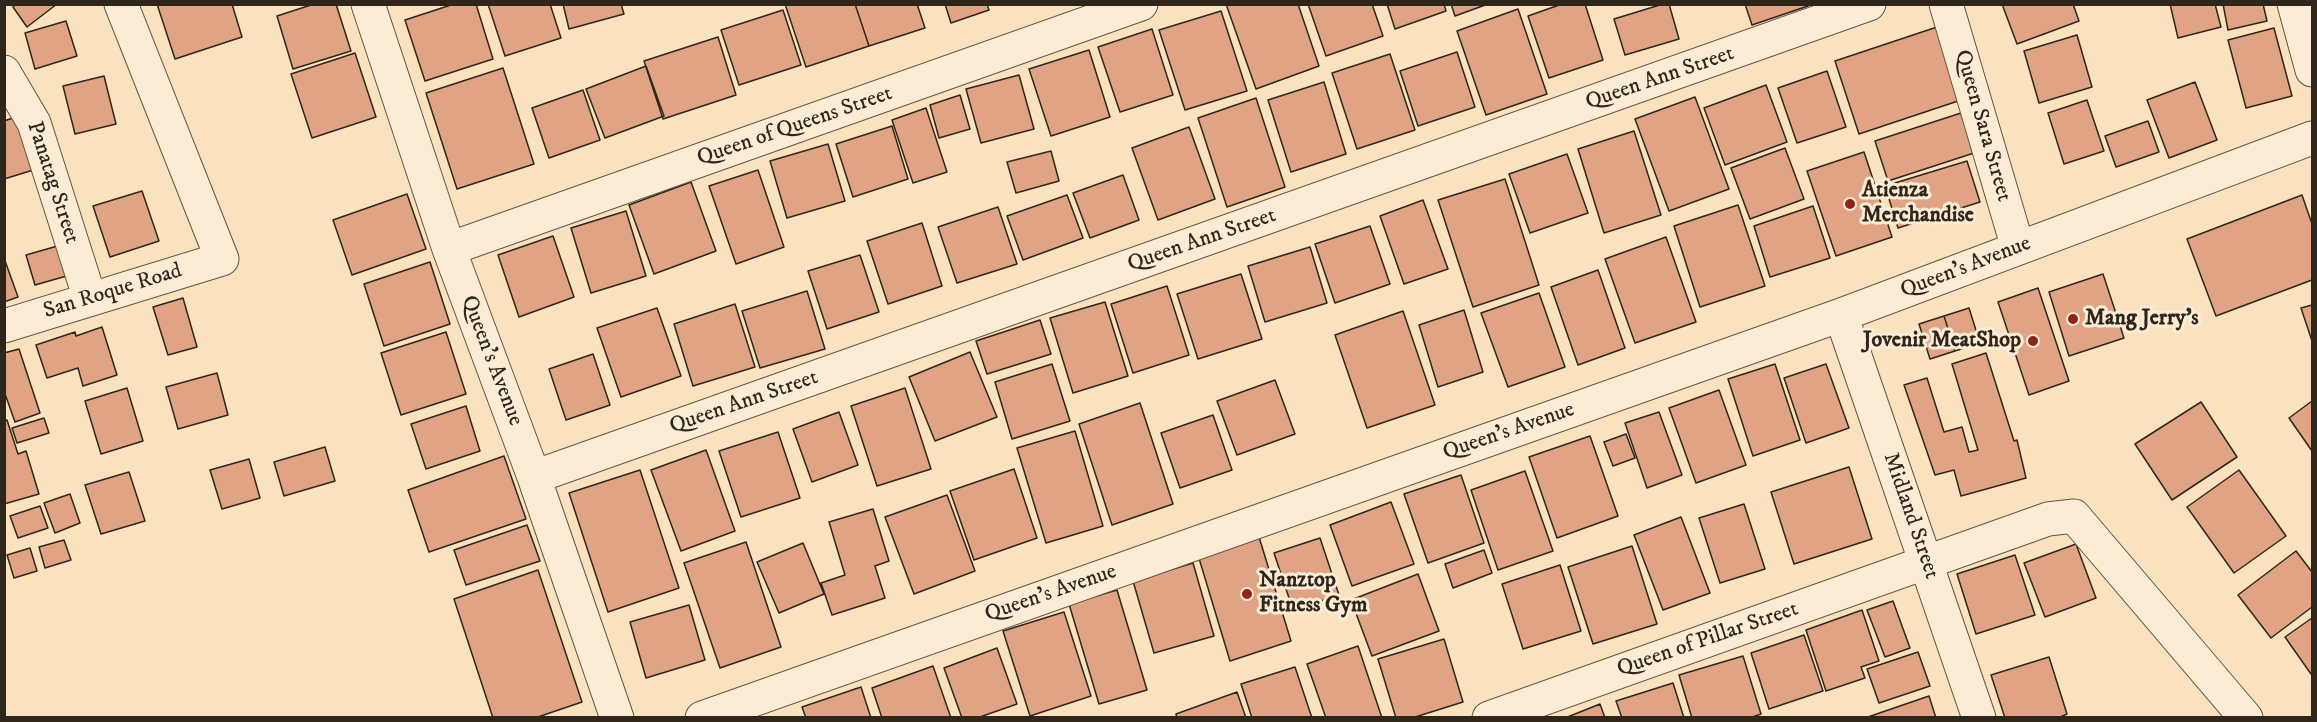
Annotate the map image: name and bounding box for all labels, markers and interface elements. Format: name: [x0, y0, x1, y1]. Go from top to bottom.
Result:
street label: Queen Ann Street: [1582, 41, 1738, 117]
street label: Queen Sara Street: [1948, 47, 2016, 205]
street label: Queen of Queens Street: [694, 81, 896, 173]
street label: Panatag Street: [20, 119, 84, 247]
place label: Atienza Merchandise: [1862, 178, 1974, 230]
marker: Atienza Merchandise: [1843, 197, 1857, 211]
street label: Queen Ann Street: [1124, 203, 1280, 279]
street label: Queen's Avenue: [1897, 231, 2035, 305]
street label: San Roque Road: [41, 258, 185, 326]
street label: Queen's Avenue: [454, 292, 528, 430]
place label: Mang Jerry's: [2085, 306, 2199, 332]
marker: Mang Jerry's: [2066, 312, 2080, 326]
place label: Jovenir MeatShop: [1863, 328, 2021, 354]
marker: Jovenir MeatShop: [2026, 334, 2040, 348]
street label: Queen Ann Street: [666, 365, 822, 441]
street label: Queen's Avenue: [1440, 397, 1578, 467]
street label: Midland Street: [1876, 449, 1944, 583]
street label: Queen's Avenue: [982, 559, 1120, 629]
place label: Nanztop Fitness Gym: [1259, 568, 1367, 620]
marker: Nanztop Fitness Gym: [1240, 587, 1254, 601]
street label: Queen of Pillar Street: [1614, 597, 1802, 683]

